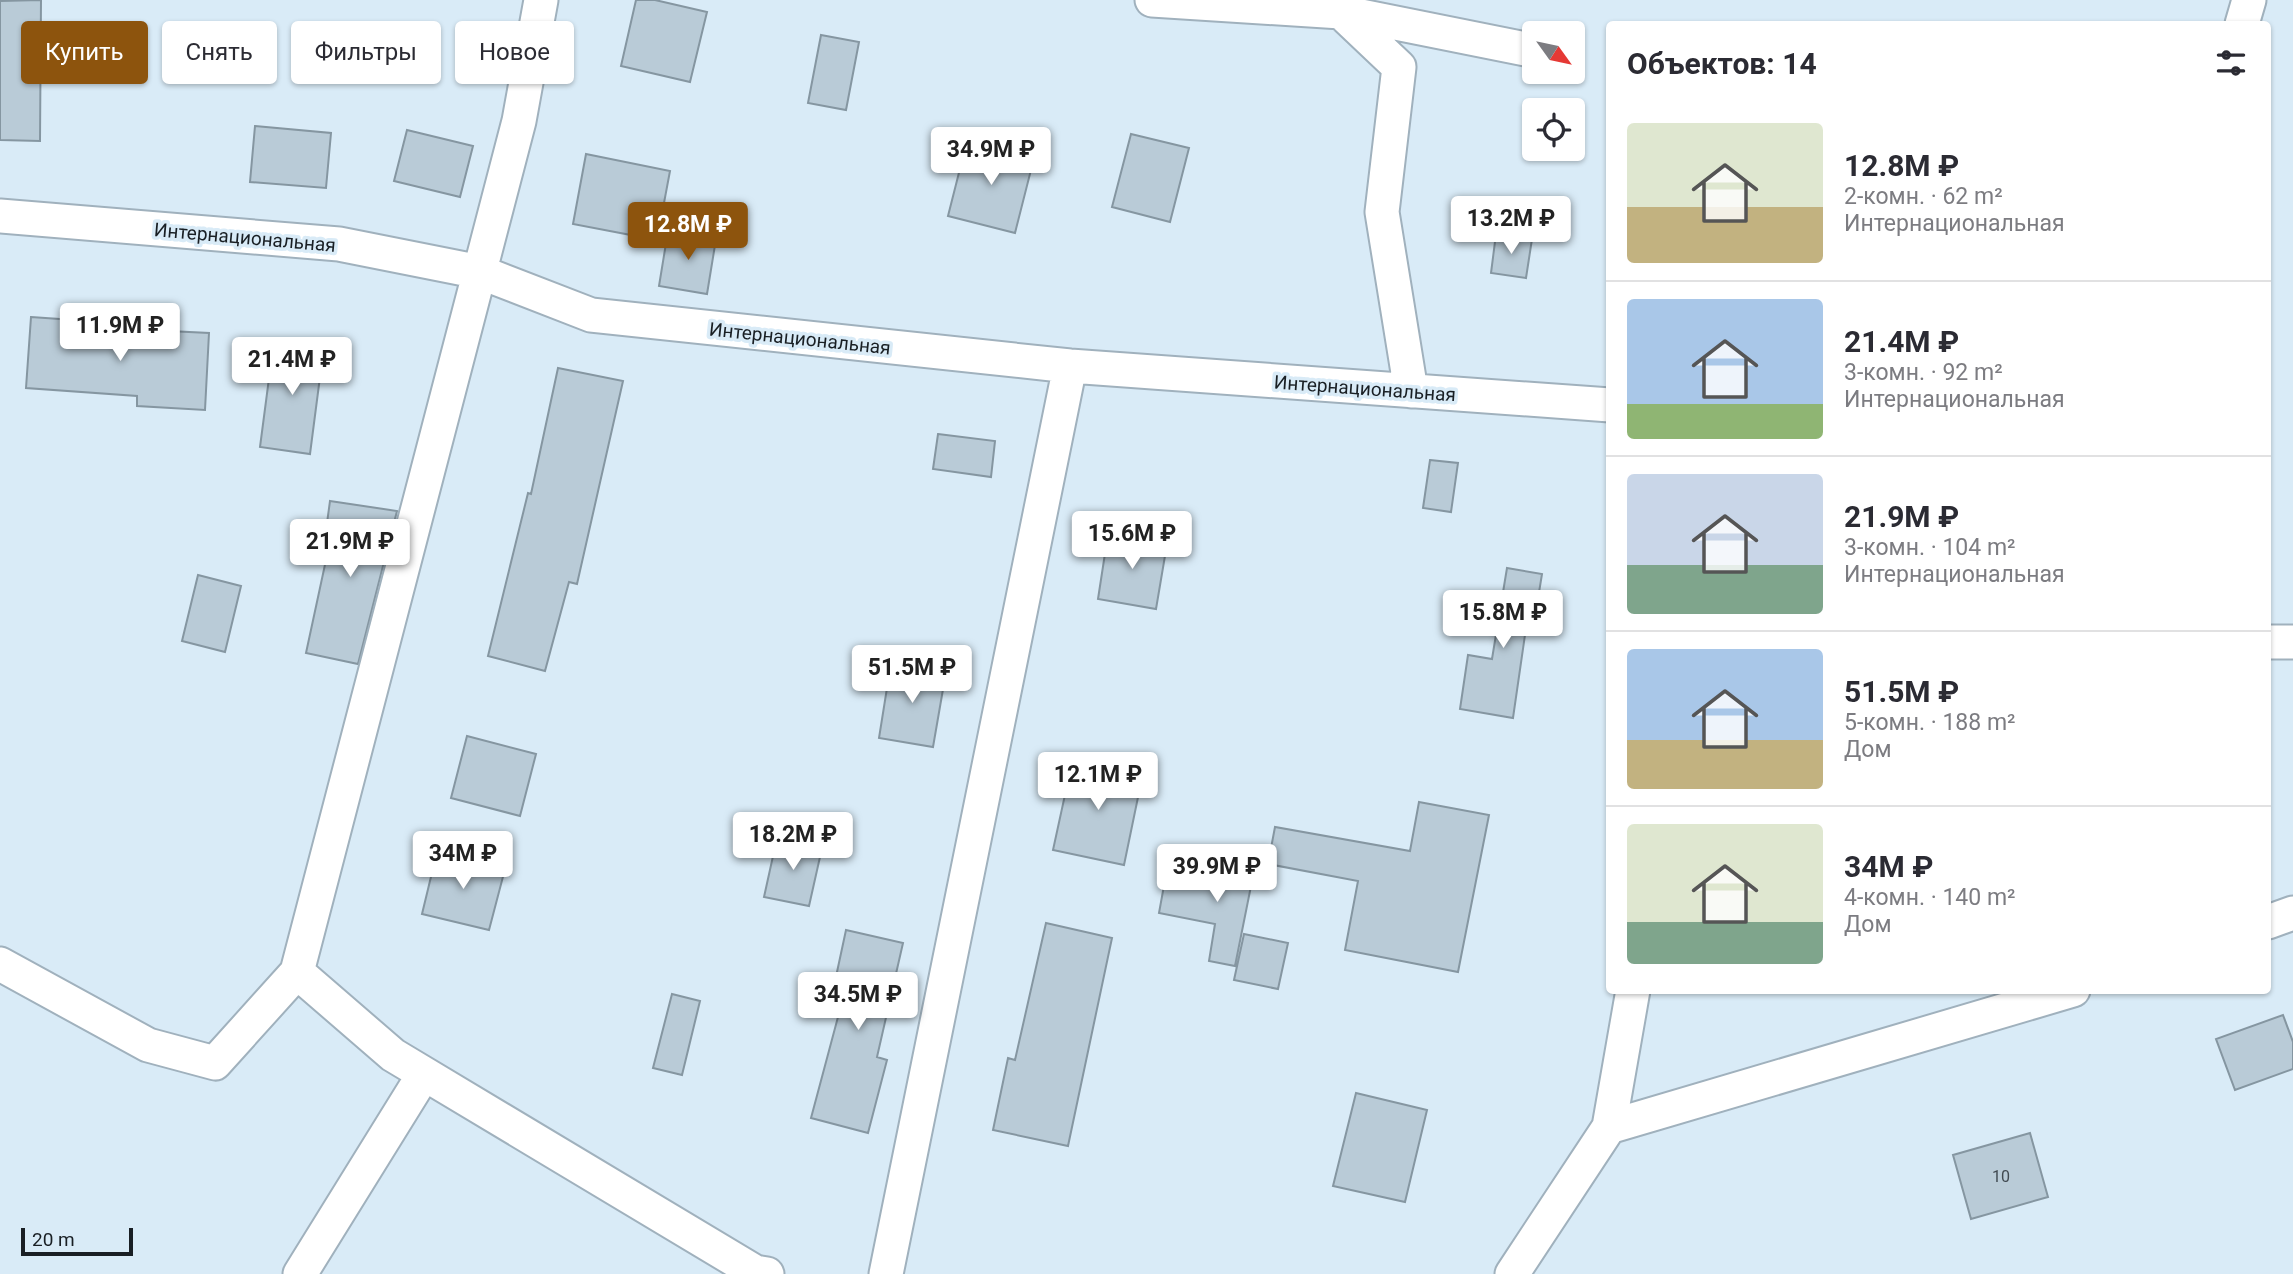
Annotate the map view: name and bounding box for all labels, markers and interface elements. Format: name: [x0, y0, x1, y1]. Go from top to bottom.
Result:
chip: Купить: [21, 21, 148, 84]
chip: Снять: [162, 21, 277, 84]
chip: Фильтры: [291, 21, 441, 84]
chip: Новое: [455, 21, 574, 84]
north arrow: [1522, 21, 1586, 84]
map controls: [1522, 21, 1585, 161]
icon: filters: [2212, 44, 2250, 82]
text: Объектов: 14: [1627, 46, 1817, 81]
button: locate: [1522, 98, 1585, 161]
pin: 34.9M ₽: [926, 128, 1056, 187]
text: 34.9M ₽: [947, 136, 1035, 163]
text: 12.8M ₽: [1844, 148, 1959, 183]
icon: home: [1683, 151, 1767, 235]
text: 2-комн. · 62 m²: [1844, 183, 2003, 210]
pin: 13.2M ₽: [1446, 196, 1576, 256]
pin: 12.8M ₽: [623, 202, 753, 262]
text: 13.2M ₽: [1467, 205, 1555, 232]
text: Интернациональная: [1844, 210, 2065, 237]
text: 12.8M ₽: [644, 211, 732, 238]
street label: Интернациональная: [153, 218, 337, 257]
pin: 11.9M ₽: [55, 304, 185, 363]
text: 11.9M ₽: [76, 312, 164, 339]
street label: Интернациональная: [708, 318, 892, 359]
text: 21.4M ₽: [1844, 324, 1959, 359]
icon: home: [1683, 327, 1767, 411]
pin: 21.4M ₽: [227, 338, 357, 397]
text: 21.4M ₽: [248, 346, 336, 373]
text: 3-комн. · 92 m²: [1844, 359, 2003, 386]
street label: Интернациональная: [1273, 371, 1457, 406]
text: Интернациональная: [1844, 386, 2065, 413]
text: 21.9M ₽: [1844, 499, 1959, 534]
icon: home: [1683, 502, 1767, 586]
pin: 15.6M ₽: [1067, 512, 1197, 571]
pin: 21.9M ₽: [285, 520, 415, 579]
text: 15.6M ₽: [1088, 520, 1176, 547]
text: 21.9M ₽: [306, 528, 394, 555]
text: 3-комн. · 104 m²: [1844, 534, 2016, 561]
text: Интернациональная: [1844, 561, 2065, 588]
pin: 15.8M ₽: [1438, 590, 1568, 650]
text: 15.8M ₽: [1459, 599, 1547, 626]
pin: 51.5M ₽: [847, 646, 977, 705]
text: 51.5M ₽: [868, 654, 956, 681]
text: 51.5M ₽: [1844, 674, 1959, 709]
icon: home: [1683, 677, 1767, 761]
text: 5-комн. · 188 m²: [1844, 709, 2016, 736]
text: Дом: [1844, 736, 1891, 763]
pin: 12.1M ₽: [1033, 752, 1163, 812]
text: 12.1M ₽: [1054, 761, 1142, 788]
pin: 18.2M ₽: [728, 812, 858, 872]
text: 18.2M ₽: [749, 821, 837, 848]
pin: 34M ₽: [414, 832, 512, 891]
text: 34M ₽: [429, 840, 497, 867]
pin: 39.9M ₽: [1152, 844, 1282, 904]
text: 34M ₽: [1844, 849, 1933, 884]
icon: home: [1683, 852, 1767, 936]
text: 39.9M ₽: [1173, 853, 1261, 880]
text: 4-комн. · 140 m²: [1844, 884, 2016, 911]
text: Дом: [1844, 911, 1891, 938]
pin: 34.5M ₽: [793, 972, 923, 1032]
text: 34.5M ₽: [814, 981, 902, 1008]
house number: 10: [1992, 1167, 2010, 1186]
scale bar: [21, 1225, 133, 1257]
text: 20 m: [32, 1228, 75, 1251]

